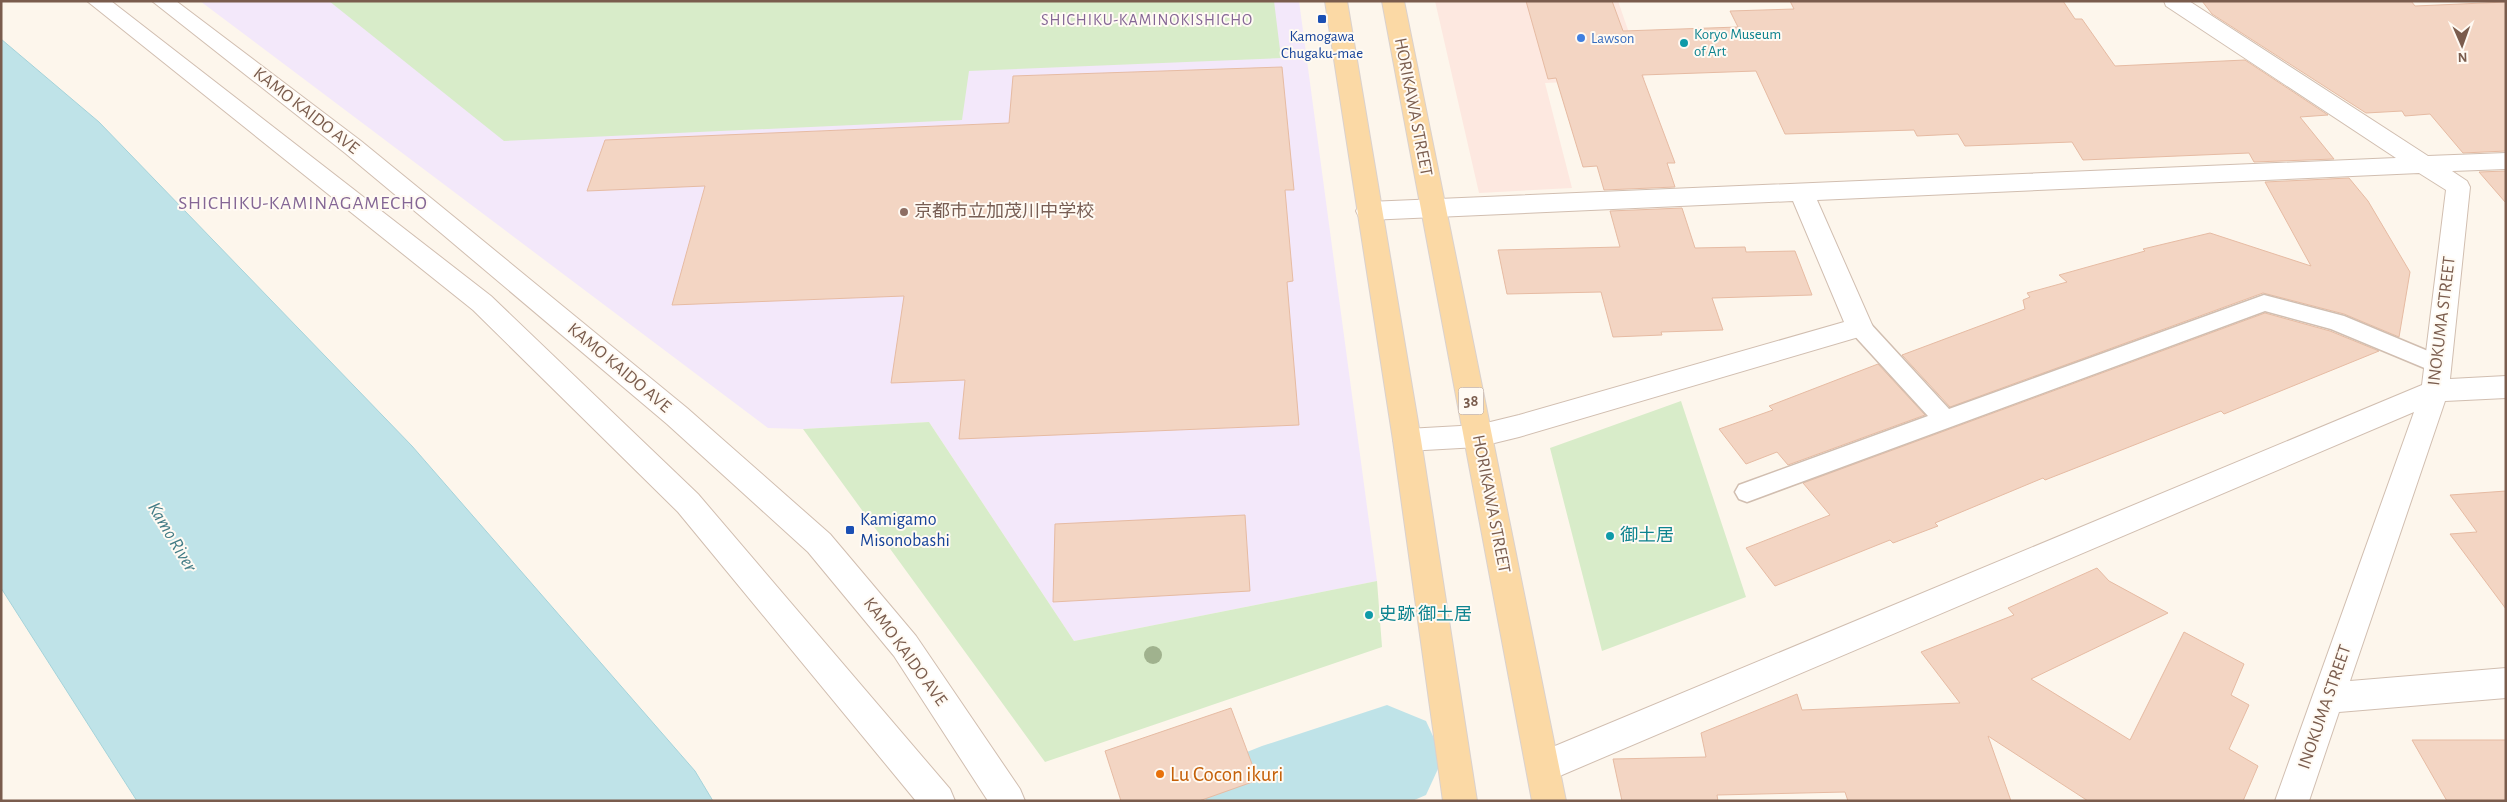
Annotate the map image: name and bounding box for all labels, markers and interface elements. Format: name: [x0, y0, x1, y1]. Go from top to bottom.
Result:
district label: SHICHIKU-KAMINOKISHICHO: [1041, 12, 1253, 28]
marker: Kamogawa Chugaku-mae: [1316, 13, 1328, 25]
north arrow: [2437, 20, 2487, 70]
place label: Koryo Museum of Art: [1694, 27, 1781, 59]
place label: Kamogawa Chugaku-mae: [1281, 29, 1363, 61]
place label: Lawson: [1591, 31, 1635, 46]
marker: Lawson: [1575, 32, 1587, 44]
street label: HORIKAWA STREET: [1391, 36, 1435, 178]
marker: Koryo Museum of Art: [1678, 37, 1690, 49]
text: N: [2457, 50, 2468, 64]
street label: KAMO KAIDO AVE: [250, 64, 363, 158]
district label: SHICHIKU-KAMINAGAMECHO: [178, 194, 428, 213]
place label: 京都市立加茂川中学校: [914, 201, 1094, 221]
marker: 京都市立加茂川中学校: [898, 206, 910, 218]
street label: INOKUMA STREET: [2425, 255, 2459, 387]
street label: KAMO KAIDO AVE: [564, 320, 674, 416]
road number: 38: [1458, 388, 1484, 414]
street label: HORIKAWA STREET: [1469, 433, 1513, 575]
water label: Kamo River: [144, 499, 200, 576]
place label: Kamigamo Misonobashi: [860, 511, 950, 550]
marker: Kamigamo Misonobashi: [844, 524, 856, 536]
place label: 御土居: [1620, 525, 1674, 545]
marker: 御土居: [1604, 530, 1616, 542]
street label: KAMO KAIDO AVE: [860, 595, 950, 710]
place label: 史跡 御土居: [1379, 604, 1472, 624]
marker: 史跡 御土居: [1363, 609, 1375, 621]
street label: INOKUMA STREET: [2295, 642, 2355, 771]
place label: Lu Cocon ikuri: [1170, 764, 1283, 785]
marker: Lu Cocon ikuri: [1154, 768, 1166, 780]

